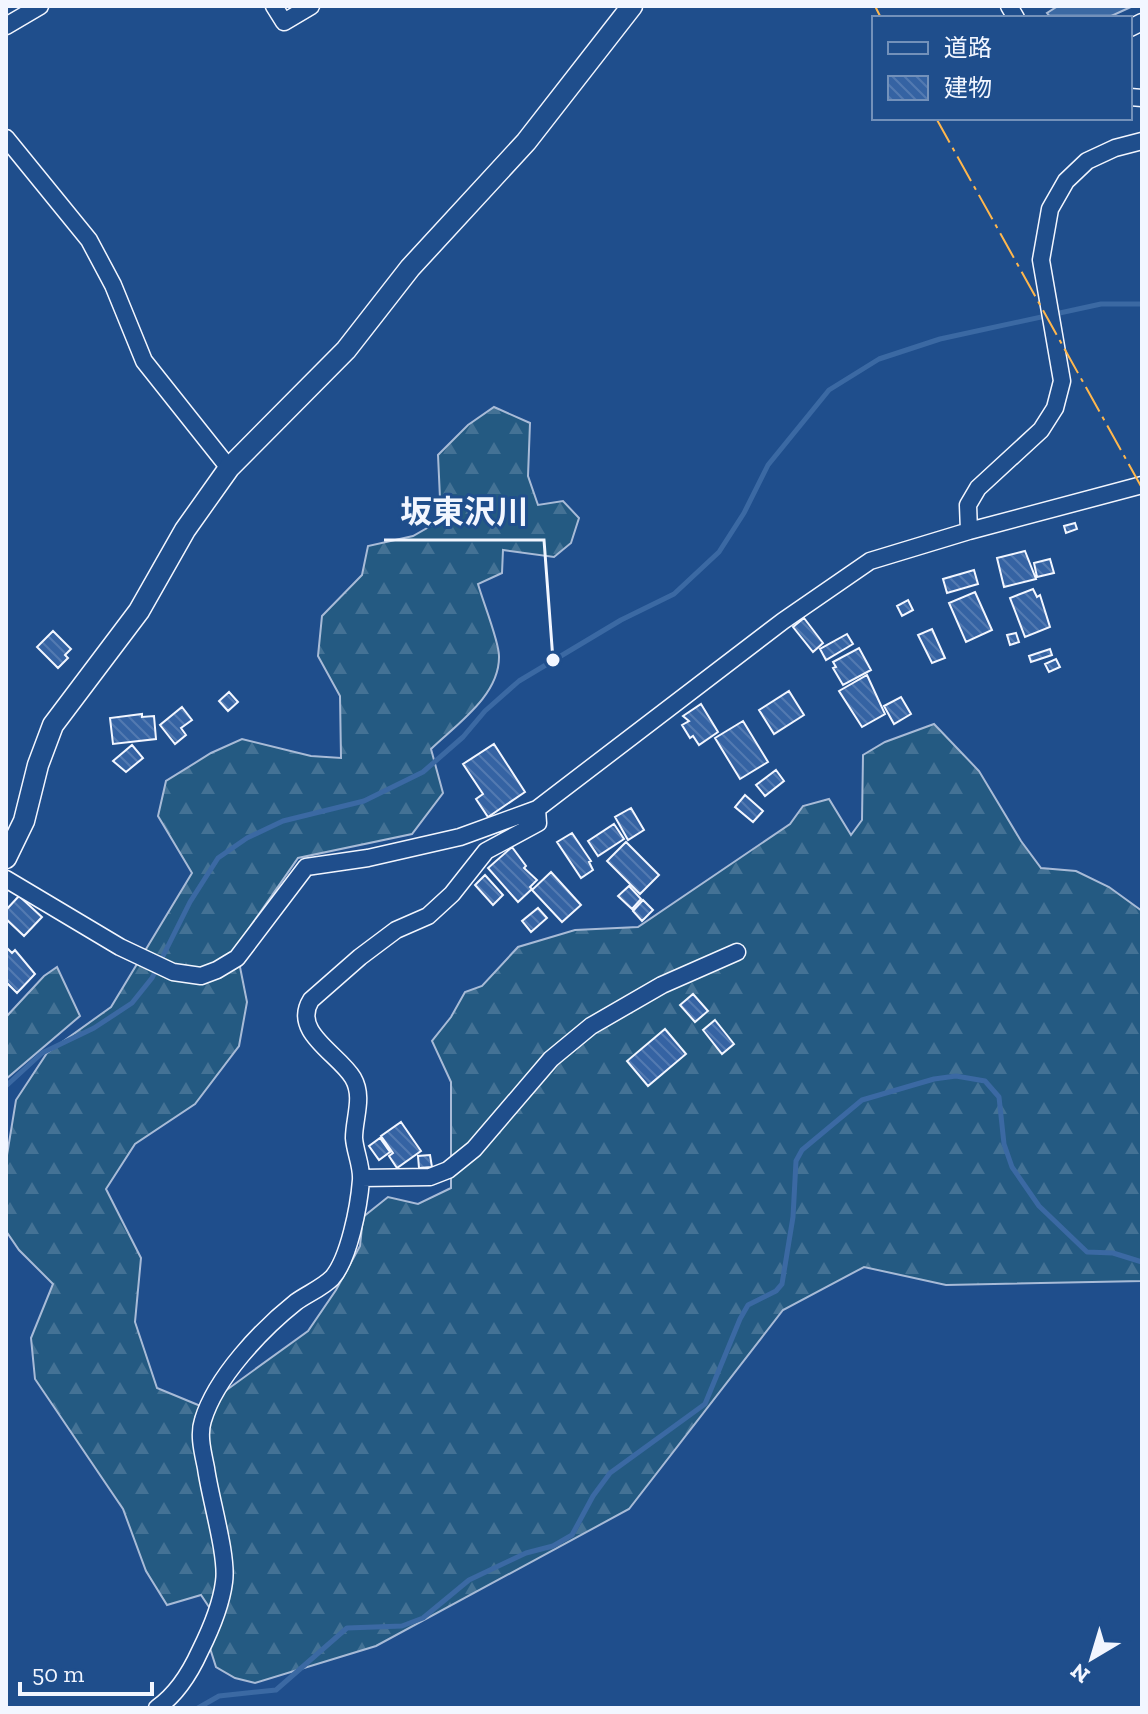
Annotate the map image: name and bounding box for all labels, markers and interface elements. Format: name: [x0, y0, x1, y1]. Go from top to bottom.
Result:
legend: [872, 16, 1132, 120]
text: 道路: [944, 33, 992, 62]
text: 建物: [944, 73, 992, 102]
callout: 坂東沢川: [384, 484, 544, 540]
text: 坂東沢川: [400, 493, 528, 531]
north arrow: [1052, 1618, 1132, 1698]
scale bar: [20, 1646, 152, 1696]
text: N: [1065, 1657, 1095, 1689]
text: 50 m: [32, 1659, 85, 1688]

